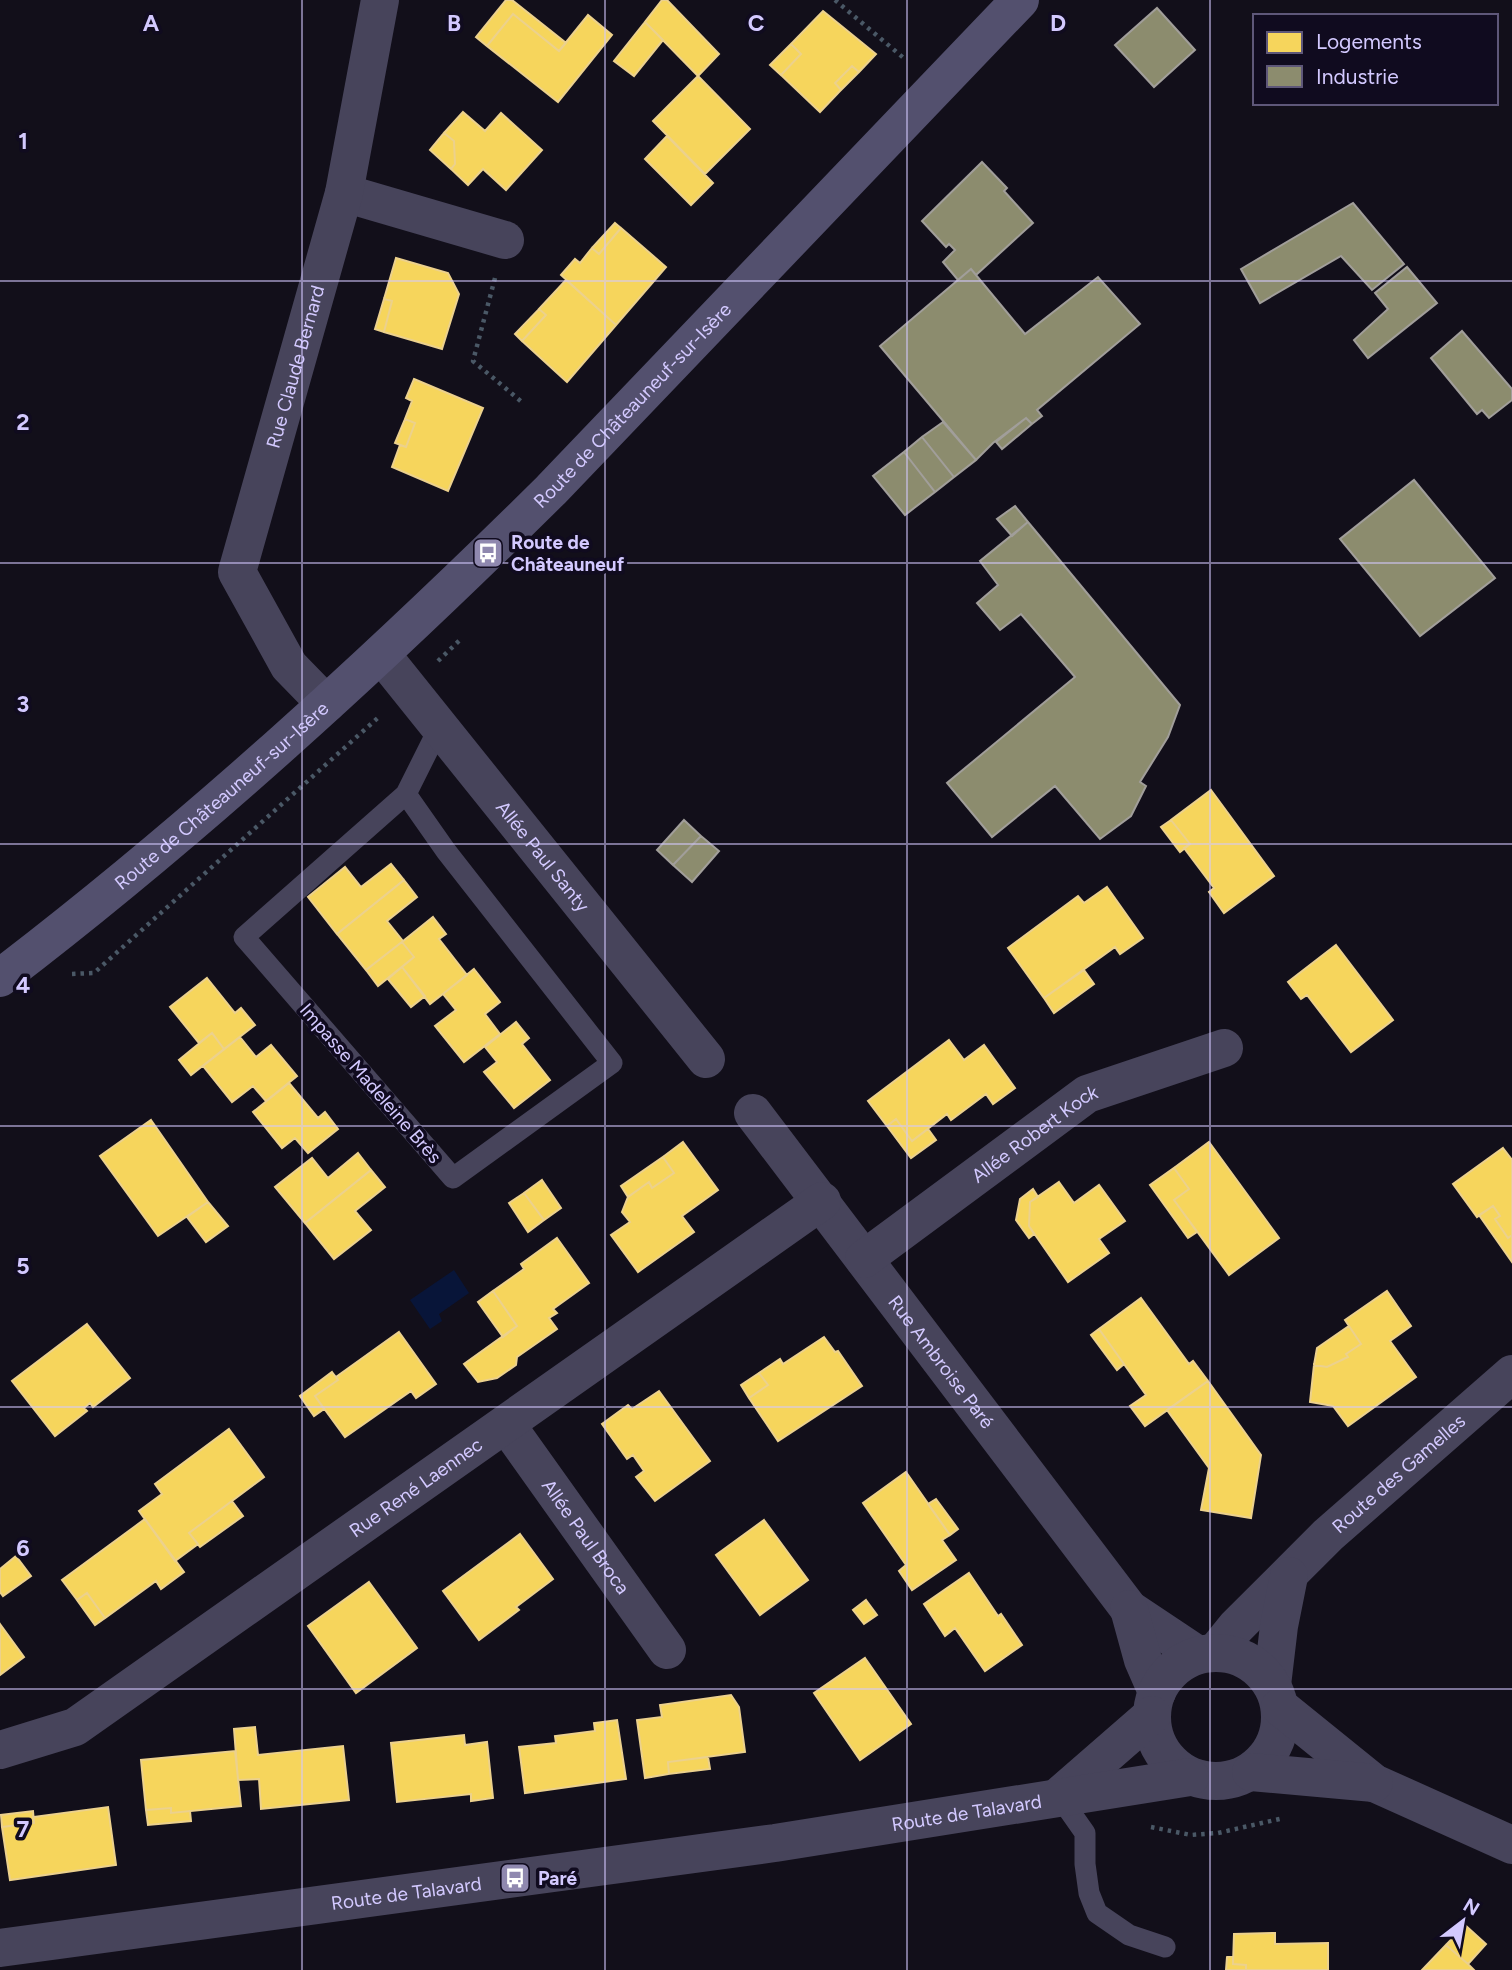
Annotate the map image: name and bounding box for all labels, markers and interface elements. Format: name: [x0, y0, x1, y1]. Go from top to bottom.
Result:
text: A: [143, 9, 160, 37]
text: B: [447, 9, 461, 37]
text: C: [748, 9, 765, 37]
text: D: [1050, 9, 1066, 37]
legend: [1253, 14, 1498, 105]
text: Logements: [1316, 29, 1422, 54]
text: Industrie: [1316, 64, 1399, 89]
text: 1: [18, 127, 28, 155]
street label: Rue Claude Bernard: [262, 283, 329, 451]
street label: Route de Châteauneuf-sur-Isère: [529, 298, 736, 513]
text: 2: [16, 408, 30, 436]
place label: Route de Châteauneuf: [511, 531, 625, 576]
bus stop icon: Route de Châteauneuf: [471, 536, 505, 570]
text: 3: [17, 690, 29, 718]
street label: Route de Châteauneuf-sur-Isère: [110, 697, 333, 895]
street label: Allée Paul Santy: [491, 796, 594, 917]
text: 4: [16, 971, 30, 999]
street label: Impasse Madeleine Brès: [295, 999, 446, 1168]
street label: Allée Robert Kock: [967, 1080, 1101, 1188]
text: 5: [16, 1252, 30, 1280]
street label: Rue Ambroise Paré: [883, 1291, 999, 1433]
street label: Route des Gamelles: [1327, 1409, 1470, 1538]
street label: Rue René Laennec: [345, 1433, 487, 1542]
street label: Allée Paul Broca: [537, 1475, 634, 1599]
text: 6: [16, 1534, 30, 1562]
street label: Route de Talavard: [890, 1790, 1043, 1836]
text: 7: [17, 1815, 30, 1843]
bus stop icon: Paré: [498, 1861, 532, 1895]
place label: Paré: [538, 1867, 578, 1890]
street label: Route de Talavard: [330, 1872, 483, 1915]
north arrow: [1428, 1886, 1498, 1956]
text: N: [1459, 1893, 1484, 1920]

